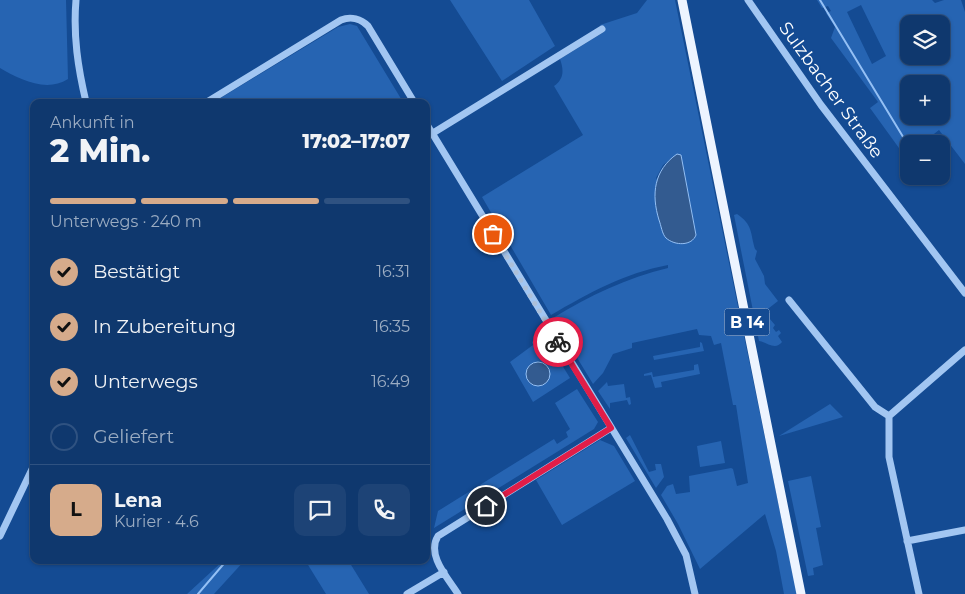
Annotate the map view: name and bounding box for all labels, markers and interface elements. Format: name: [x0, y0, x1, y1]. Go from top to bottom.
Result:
map controls: [900, 15, 950, 185]
button: layers: [900, 15, 950, 65]
street label: Sulzbacher Straße: [774, 17, 888, 163]
button: +: [900, 75, 950, 125]
text: Ankunft in: [50, 113, 135, 132]
text: 17:02–17:07: [302, 130, 410, 153]
text: 2 Min.: [50, 131, 150, 170]
button: −: [900, 135, 950, 185]
text: Unterwegs · 240 m: [50, 212, 202, 231]
pin: [472, 213, 514, 255]
icon: bag: [479, 220, 507, 248]
icon: check: [50, 258, 78, 286]
text: Bestätigt: [93, 260, 180, 283]
text: 16:31: [376, 262, 410, 281]
road number: B 14: [724, 308, 770, 336]
icon: check: [50, 313, 78, 341]
text: In Zubereitung: [93, 315, 236, 338]
text: 16:35: [373, 317, 410, 336]
courier: [533, 317, 583, 367]
icon: bike: [544, 328, 572, 356]
icon: check: [50, 368, 78, 396]
text: Unterwegs: [93, 370, 198, 393]
text: 16:49: [371, 372, 410, 391]
text: Geliefert: [93, 425, 174, 448]
button: chat: [294, 484, 346, 536]
button: phone: [358, 484, 410, 536]
pin: [465, 485, 507, 527]
text: Lena: [114, 489, 162, 512]
icon: home: [472, 492, 500, 520]
text: L: [70, 498, 82, 521]
text: Kurier · 4.6: [114, 512, 199, 531]

